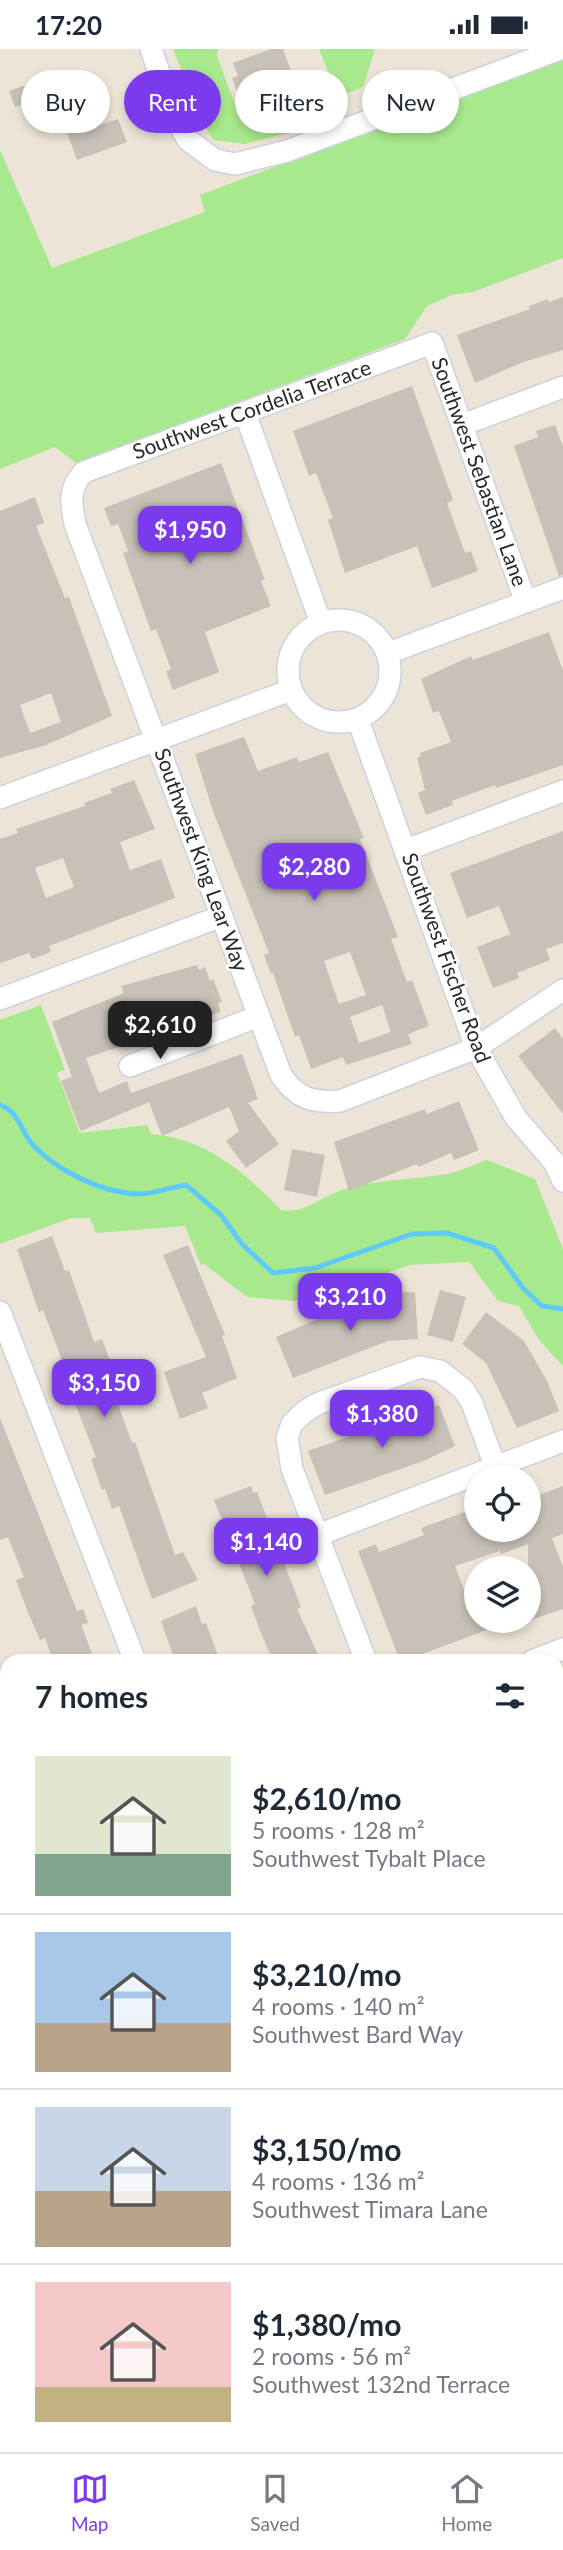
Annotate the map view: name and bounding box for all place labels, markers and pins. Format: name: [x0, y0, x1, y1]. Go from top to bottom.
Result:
pin: $1,950: [133, 507, 247, 566]
pin: $2,280: [257, 843, 371, 903]
pin: $2,610: [103, 1002, 217, 1061]
pin: $3,210: [293, 1273, 407, 1333]
pin: $3,150: [47, 1359, 161, 1419]
pin: $1,380: [325, 1391, 439, 1450]
pin: $1,140: [209, 1519, 323, 1578]

